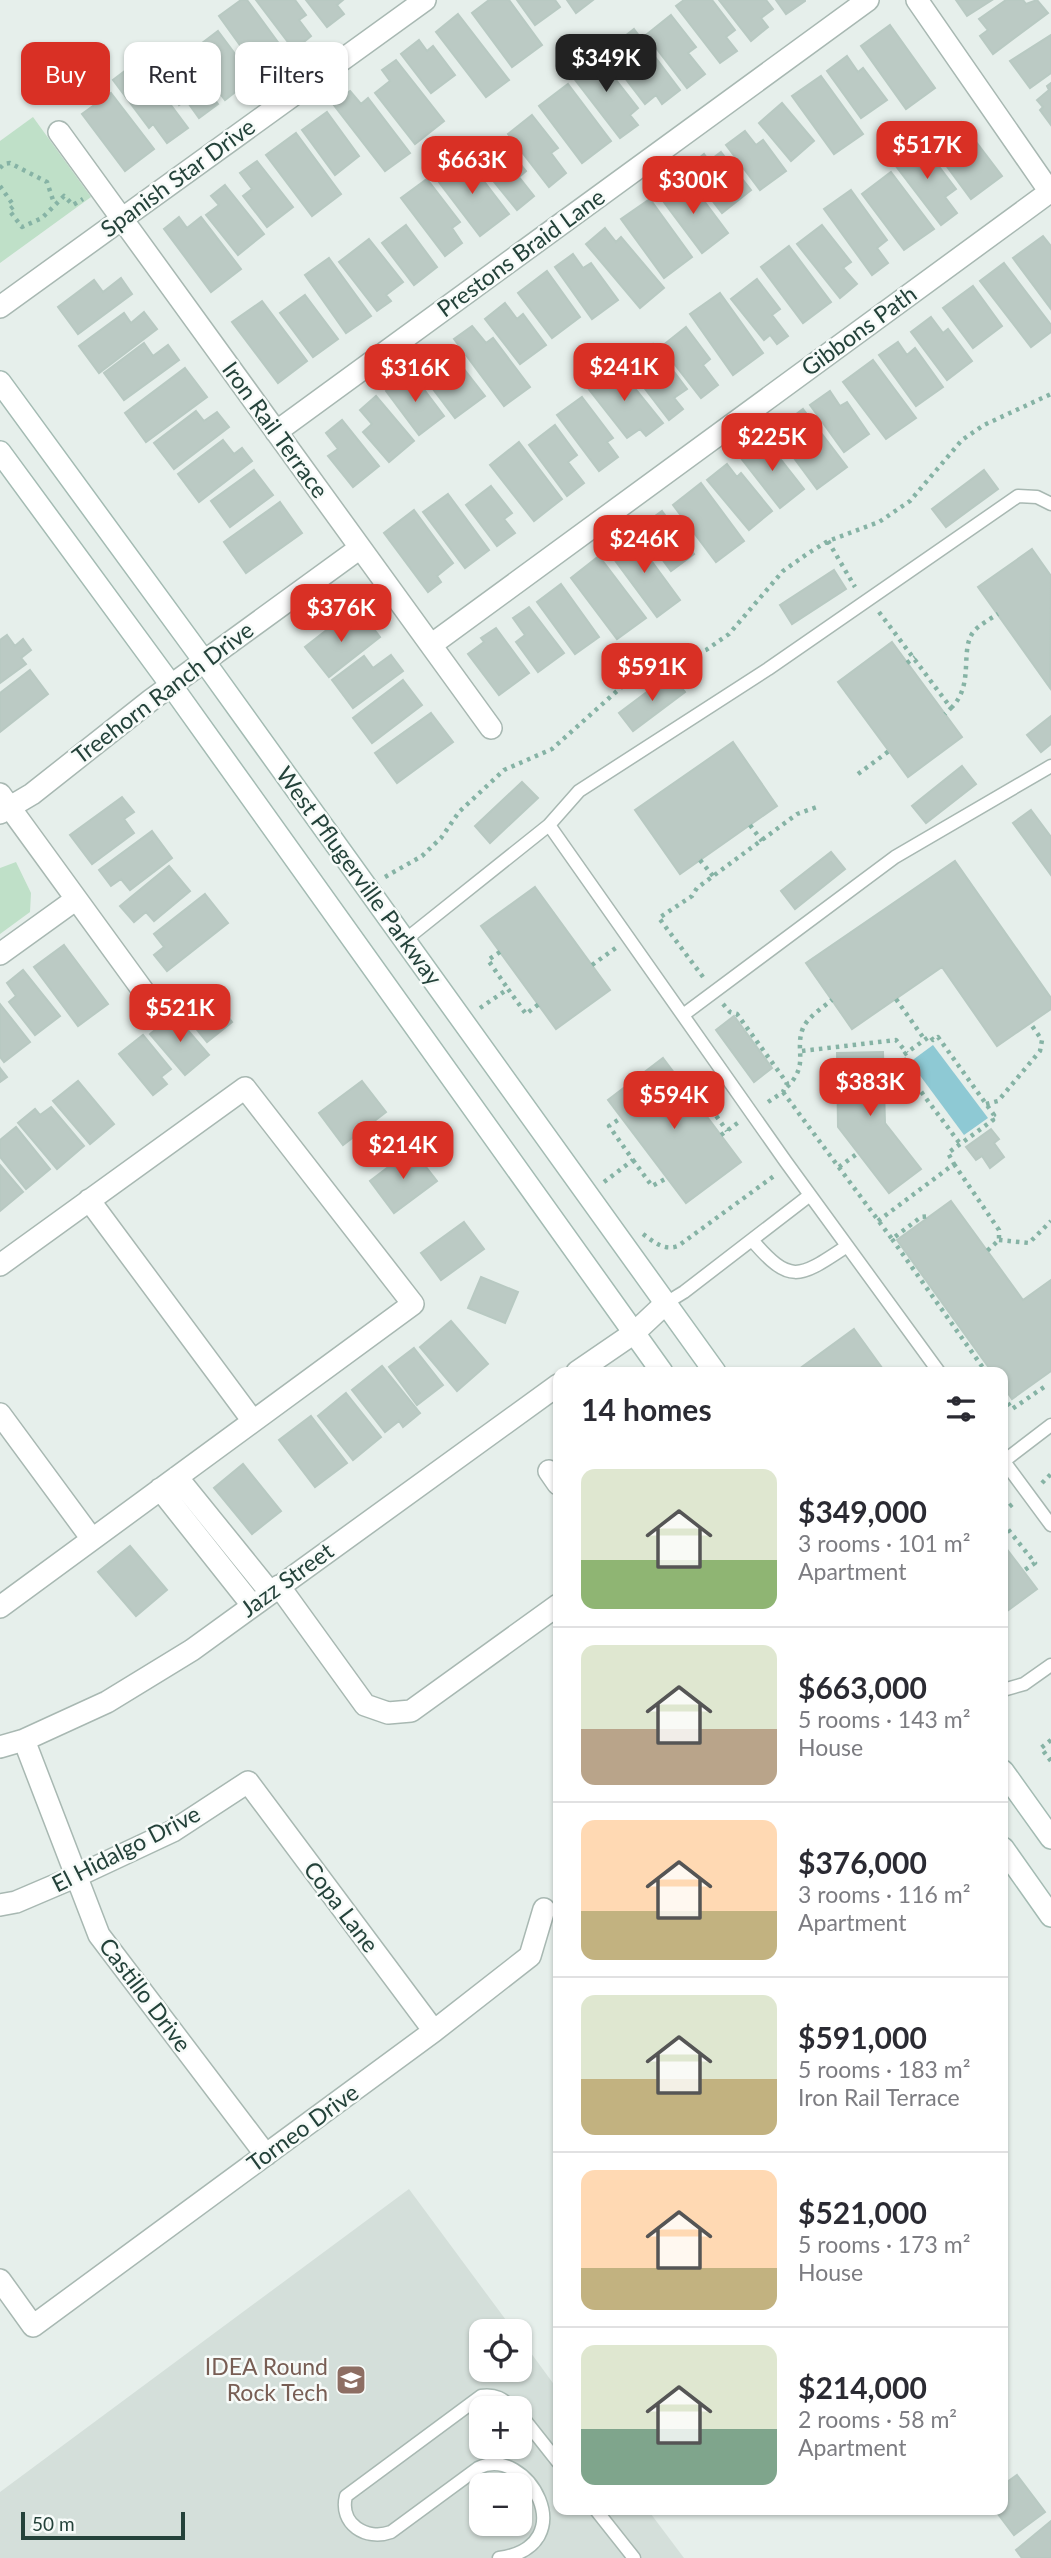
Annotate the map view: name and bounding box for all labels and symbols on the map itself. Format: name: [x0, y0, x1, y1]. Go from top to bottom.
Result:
pin: $349K: [557, 34, 655, 94]
street label: Spanish Star Drive: [95, 112, 260, 243]
pin: $517K: [878, 122, 976, 181]
pin: $663K: [423, 136, 521, 196]
pin: $300K: [644, 156, 742, 216]
street label: Prestons Braid Lane: [431, 182, 610, 322]
street label: Gibbons Path: [795, 279, 921, 381]
pin: $316K: [366, 344, 464, 404]
pin: $241K: [575, 344, 673, 403]
street label: Iron Rail Terrace: [217, 356, 335, 503]
pin: $225K: [723, 414, 821, 473]
pin: $246K: [595, 516, 693, 575]
pin: $376K: [292, 584, 390, 644]
street label: Treehorn Ranch Drive: [66, 615, 258, 769]
pin: $591K: [603, 644, 701, 703]
street label: West Pflugerville Parkway: [271, 761, 449, 990]
pin: $521K: [131, 984, 229, 1044]
pin: $383K: [821, 1058, 919, 1118]
pin: $594K: [625, 1072, 723, 1131]
pin: $214K: [354, 1122, 452, 1181]
street label: Jazz Street: [235, 1536, 339, 1622]
street label: El Hidalgo Drive: [47, 1799, 204, 1898]
street label: Copa Lane: [299, 1855, 385, 1957]
street label: Castillo Drive: [94, 1932, 198, 2057]
street label: Torneo Drive: [241, 2077, 364, 2177]
place label: IDEA Round Rock Tech: [205, 2352, 328, 2406]
school or university icon: IDEA Round Rock Tech: [334, 2363, 368, 2397]
scale bar: [21, 2509, 186, 2541]

